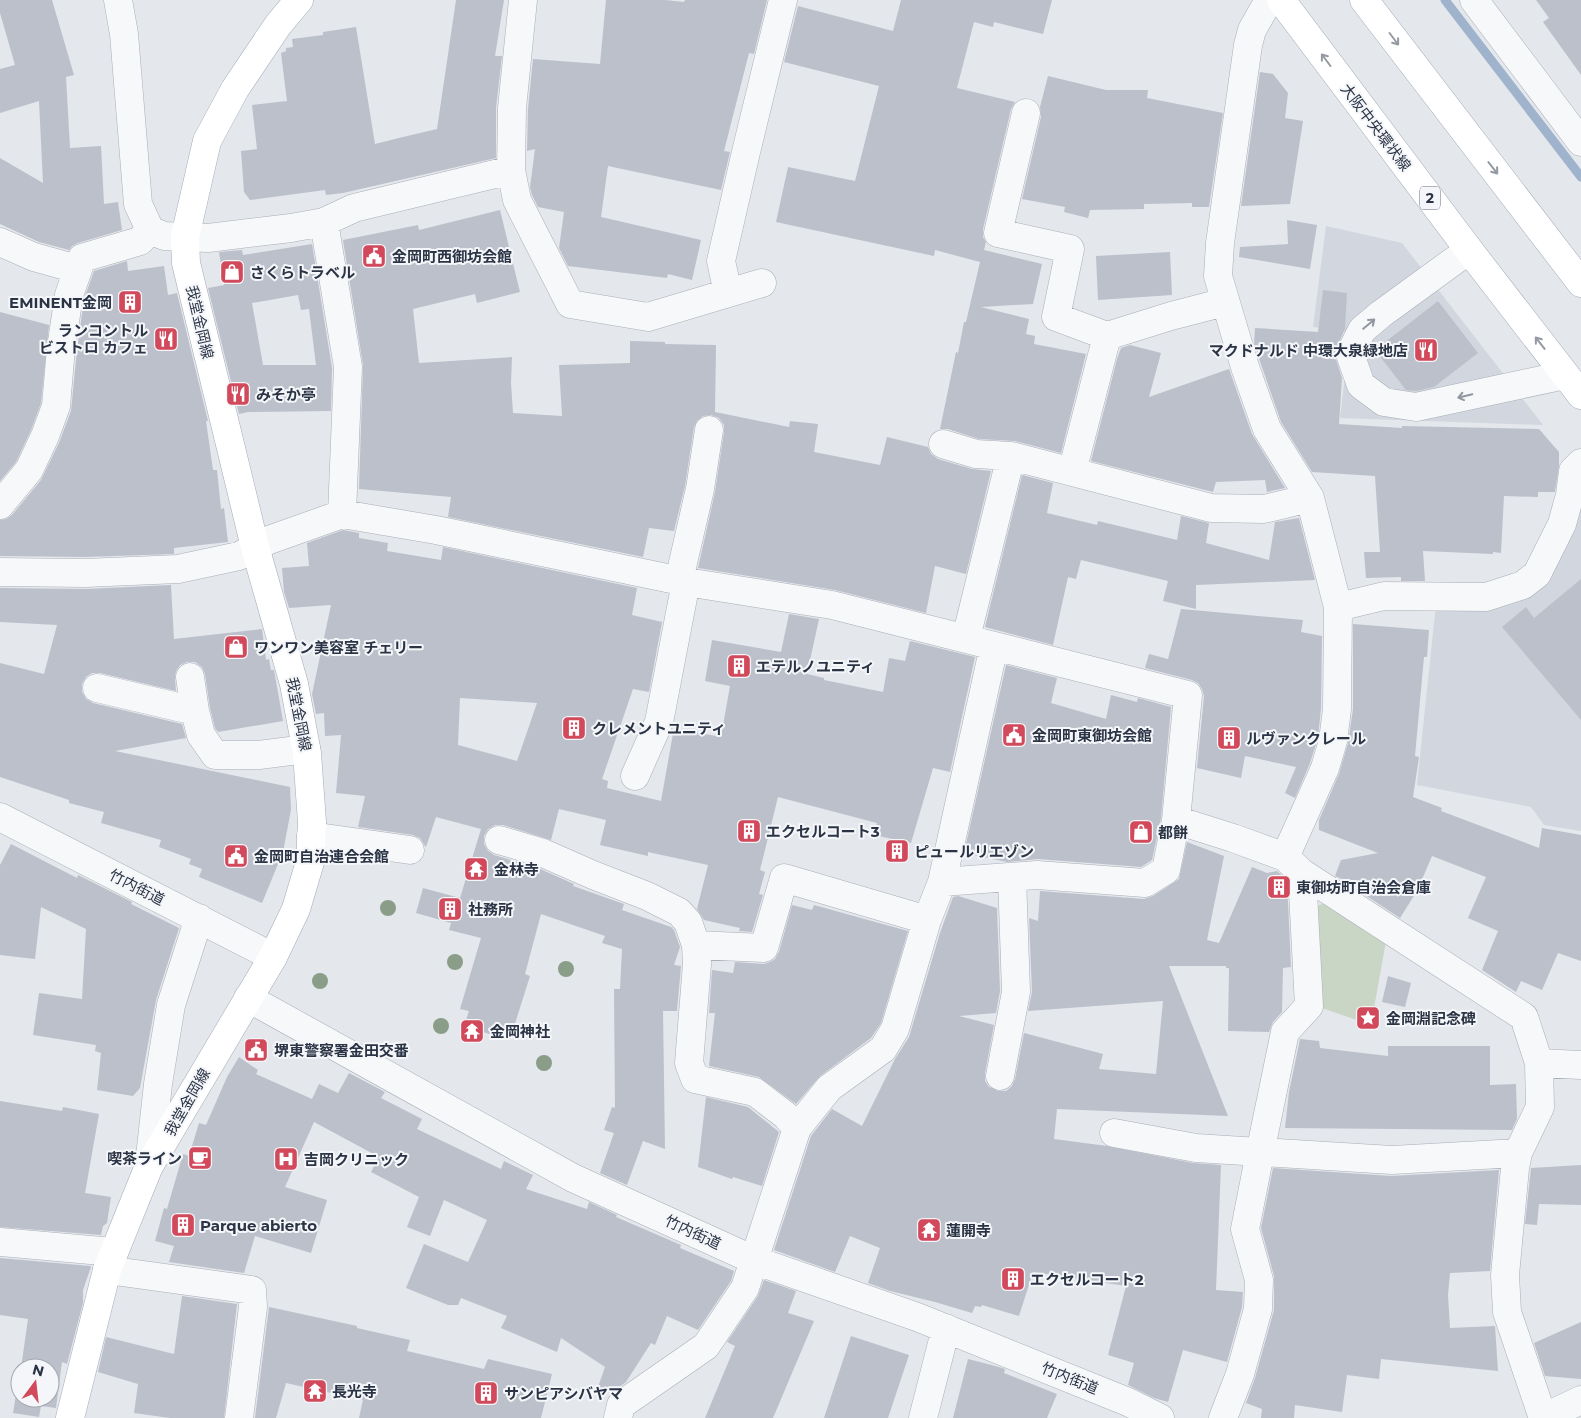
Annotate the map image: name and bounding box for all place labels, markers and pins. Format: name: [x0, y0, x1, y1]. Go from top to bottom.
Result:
public building icon: 金岡町西御坊会館: [361, 243, 387, 269]
place label: 金岡町西御坊会館: [392, 247, 512, 266]
shop icon: さくらトラベル: [219, 259, 245, 285]
place label: さくらトラベル: [250, 263, 355, 282]
building icon: EMINENT金岡: [117, 289, 143, 315]
place label: EMINENT金岡: [9, 293, 112, 312]
place label: ランコントル ビストロ カフェ: [39, 321, 148, 357]
restaurant icon: ランコントル ビストロ カフェ: [153, 326, 179, 352]
restaurant icon: マクドナルド 中環大泉緑地店: [1413, 337, 1439, 363]
place label: マクドナルド 中環大泉緑地店: [1209, 341, 1408, 360]
restaurant icon: みそか亭: [225, 381, 251, 407]
place label: みそか亭: [256, 385, 316, 404]
shop icon: ワンワン美容室 チェリー: [223, 634, 249, 660]
place label: ワンワン美容室 チェリー: [254, 638, 423, 657]
building icon: エテルノユニティ: [726, 653, 752, 679]
place label: エテルノユニティ: [756, 657, 875, 676]
building icon: クレメントユニティ: [561, 715, 587, 741]
place label: クレメントユニティ: [592, 719, 726, 738]
public building icon: 金岡町東御坊会館: [1001, 722, 1027, 748]
building icon: ルヴァンクレール: [1216, 725, 1242, 751]
place label: 金岡町東御坊会館: [1032, 726, 1152, 745]
place label: ルヴァンクレール: [1246, 729, 1366, 748]
building icon: エクセルコート3: [736, 818, 762, 844]
shop icon: 都餅: [1128, 819, 1154, 845]
place label: エクセルコート3: [766, 822, 880, 841]
place label: 都餅: [1158, 823, 1188, 842]
building icon: ピュールリエゾン: [884, 838, 910, 864]
place label: ピュールリエゾン: [914, 842, 1034, 861]
public building icon: 金岡町自治連合会館: [223, 843, 249, 869]
place label: 金岡町自治連合会館: [254, 847, 389, 866]
temple icon: 金林寺: [463, 856, 489, 882]
place label: 金林寺: [494, 860, 539, 879]
building icon: 東御坊町自治会倉庫: [1266, 874, 1292, 900]
place label: 東御坊町自治会倉庫: [1296, 878, 1431, 897]
building icon: 社務所: [437, 896, 463, 922]
place label: 社務所: [468, 900, 513, 919]
place icon: 金岡淵記念碑: [1355, 1005, 1381, 1031]
place label: 金岡淵記念碑: [1386, 1009, 1476, 1028]
temple icon: 金岡神社: [459, 1018, 485, 1044]
place label: 金岡神社: [490, 1022, 550, 1041]
public building icon: 堺東警察署金田交番: [243, 1037, 269, 1063]
place label: 堺東警察署金田交番: [274, 1041, 409, 1060]
cafe icon: 喫茶ライン: [187, 1145, 213, 1171]
hospital icon: 吉岡クリニック: [273, 1146, 299, 1172]
place label: 喫茶ライン: [107, 1149, 182, 1168]
place label: 吉岡クリニック: [304, 1150, 409, 1169]
building icon: Parque abierto: [170, 1212, 196, 1238]
place label: Parque abierto: [200, 1216, 317, 1235]
temple icon: 蓮開寺: [916, 1217, 942, 1243]
place label: 蓮開寺: [946, 1221, 991, 1240]
building icon: エクセルコート2: [1000, 1266, 1026, 1292]
place label: エクセルコート2: [1030, 1270, 1144, 1289]
temple icon: 長光寺: [302, 1378, 328, 1404]
building icon: サンピアシバヤマ: [473, 1380, 499, 1406]
place label: 長光寺: [332, 1382, 377, 1401]
place label: サンピアシバヤマ: [504, 1384, 623, 1403]

